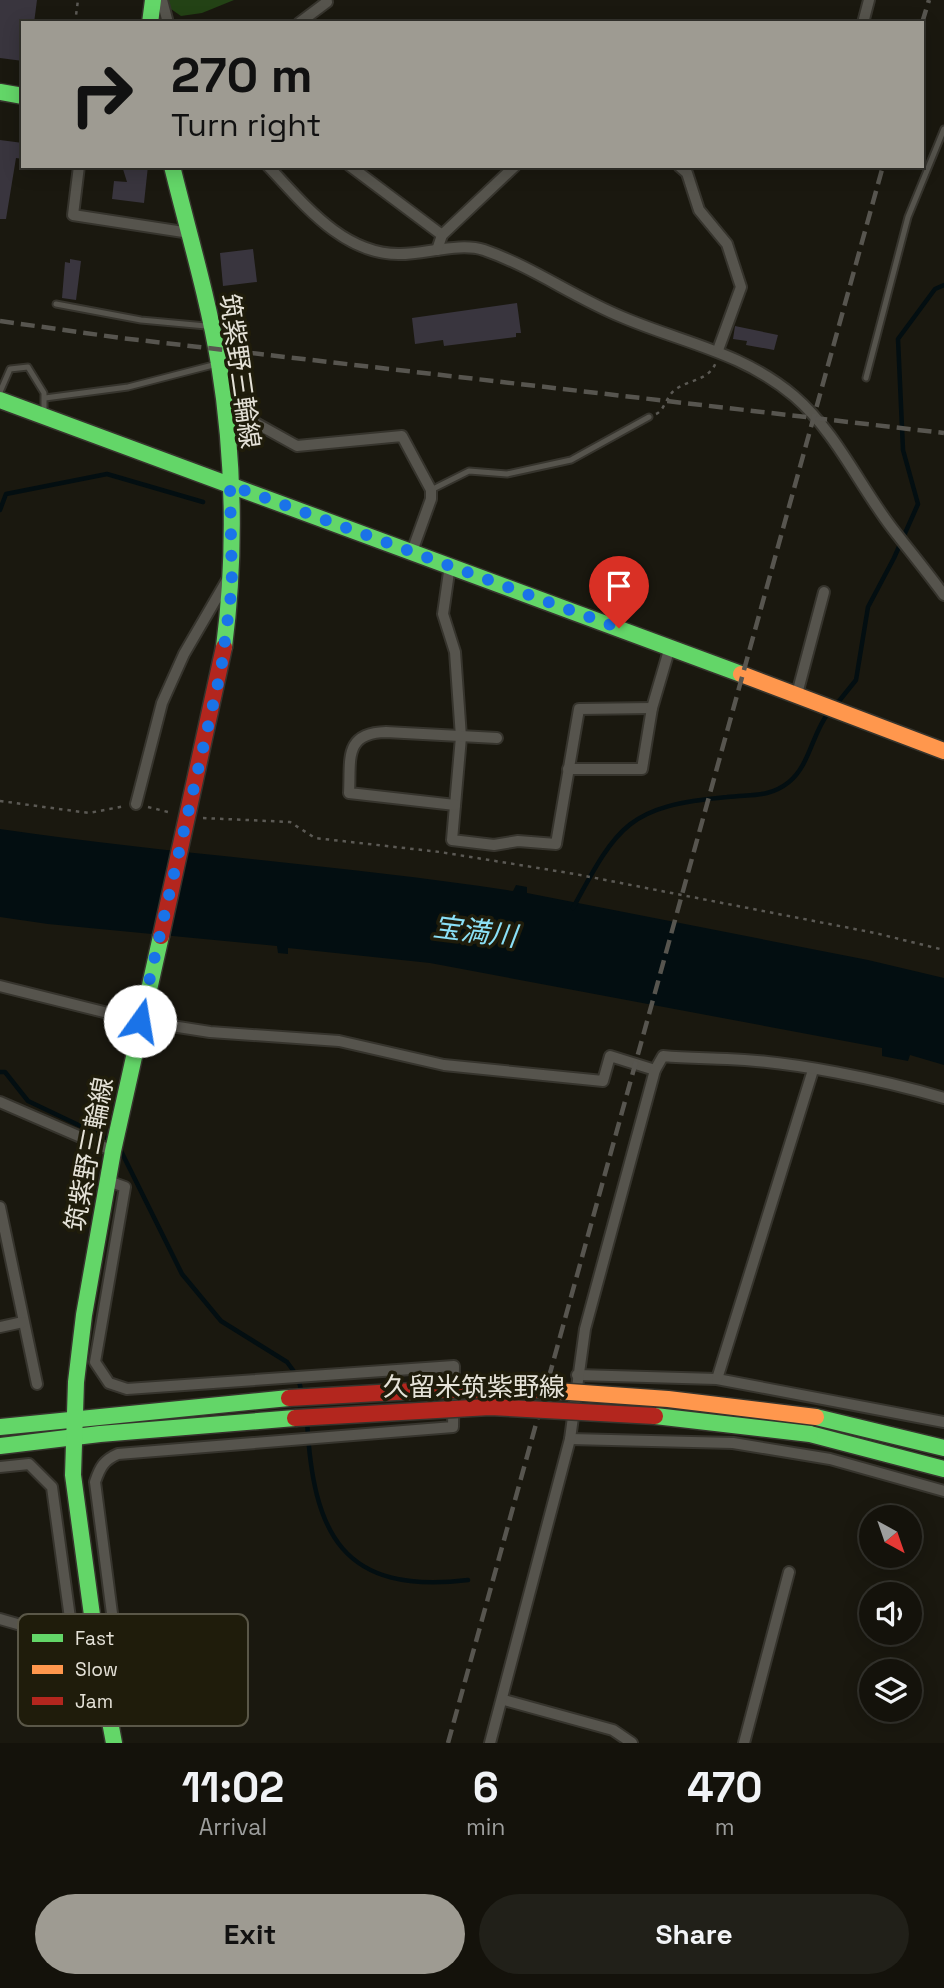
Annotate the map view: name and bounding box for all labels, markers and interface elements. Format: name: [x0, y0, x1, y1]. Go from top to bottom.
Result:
text: 270 m: [171, 44, 313, 106]
icon: right: [56, 49, 147, 140]
text: Turn right: [171, 105, 321, 145]
street label: 筑紫野三輪線: [212, 291, 268, 451]
pin: [589, 556, 649, 628]
icon: arrive: [600, 567, 638, 605]
water label: 宝満川: [431, 908, 522, 954]
position arrow: [103, 984, 177, 1058]
street label: 筑紫野三輪線: [57, 1074, 121, 1234]
street label: 久留米筑紫野線: [383, 1370, 565, 1404]
north arrow: [859, 1505, 922, 1568]
map controls: [859, 1505, 922, 1722]
button: sound: [859, 1582, 922, 1645]
legend: [18, 1614, 248, 1726]
text: Fast: [75, 1626, 115, 1651]
text: Slow: [75, 1657, 118, 1682]
button: layers: [859, 1659, 922, 1722]
text: Jam: [75, 1689, 113, 1714]
text: 11:02: [182, 1761, 284, 1814]
text: 6: [473, 1761, 499, 1814]
text: 470: [687, 1761, 762, 1814]
text: Arrival: [199, 1812, 267, 1842]
text: min: [466, 1812, 505, 1842]
text: m: [715, 1812, 735, 1842]
button: Exit: [35, 1894, 465, 1974]
button: Share: [479, 1894, 909, 1974]

